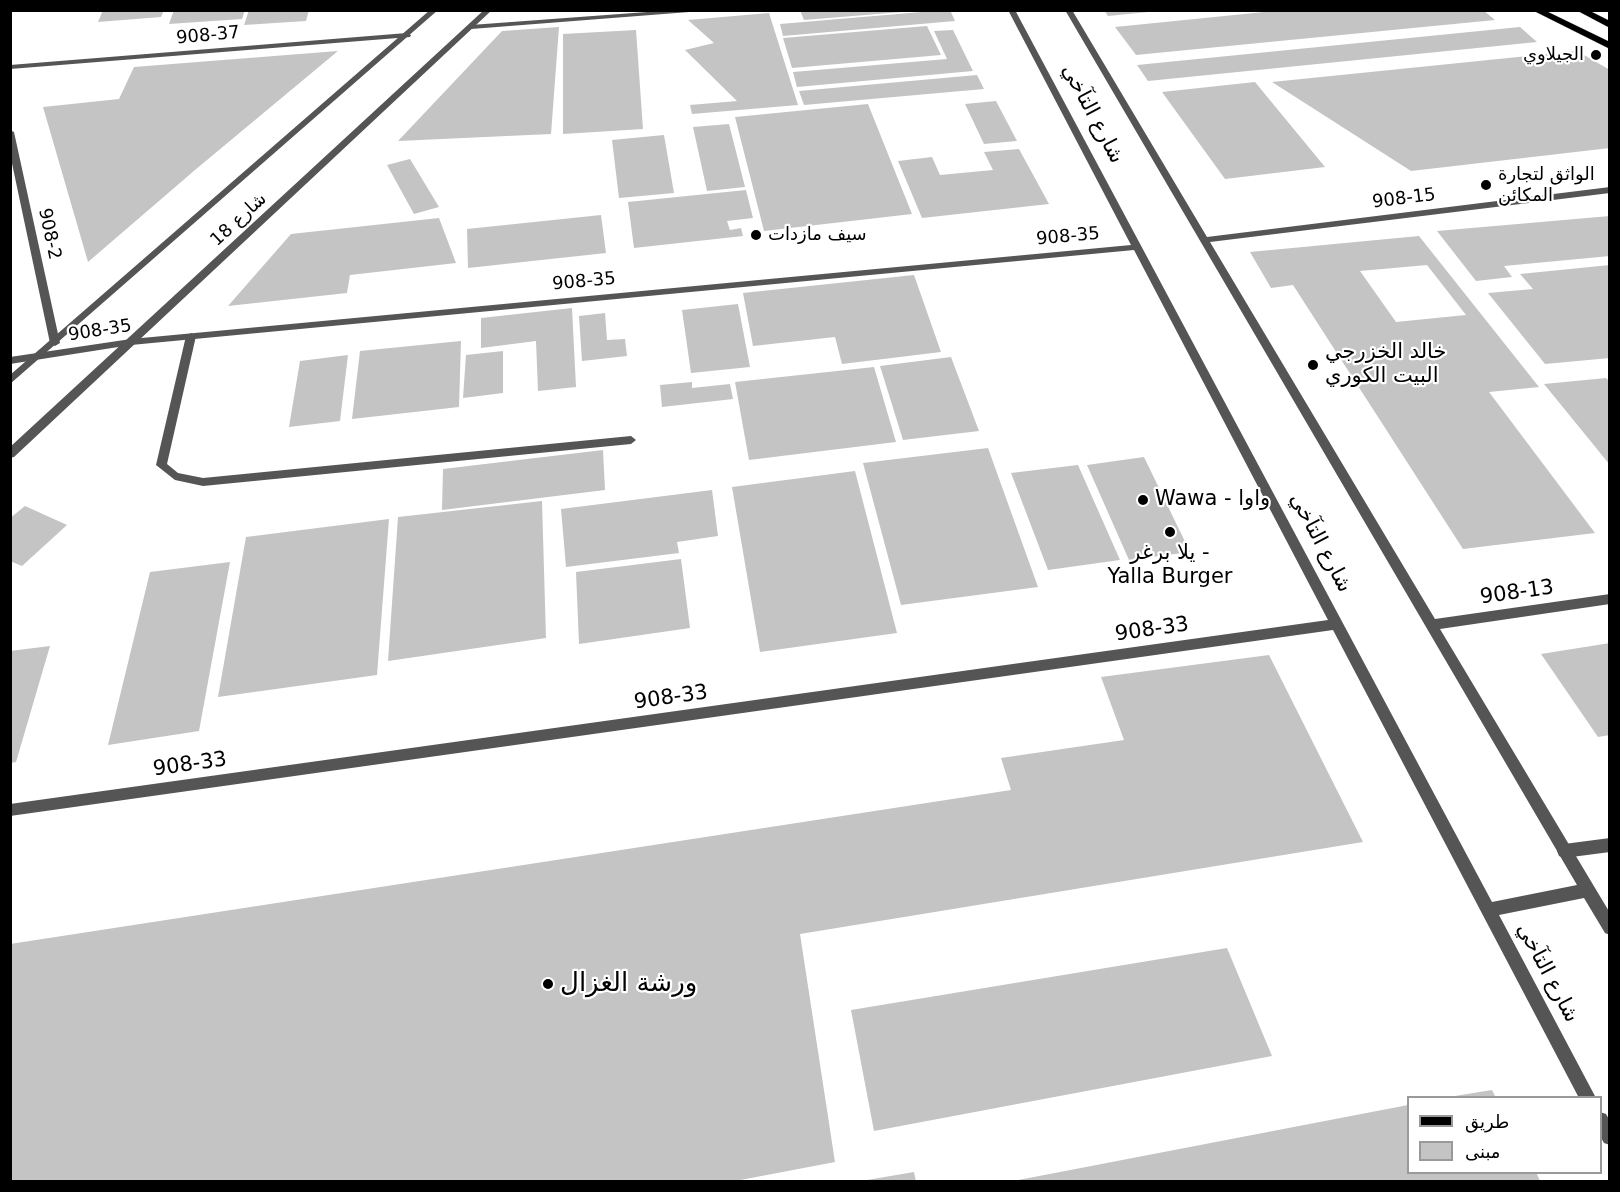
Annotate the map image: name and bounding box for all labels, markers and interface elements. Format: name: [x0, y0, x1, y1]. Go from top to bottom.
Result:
street label: 908-37: [175, 22, 241, 50]
place label: الجيلاوي: [1523, 44, 1584, 66]
marker: الجيلاوي: [1589, 48, 1603, 62]
street label: شارع التآخي: [1055, 60, 1129, 168]
place label: الواثق لتجارة المكائن: [1498, 164, 1595, 207]
marker: الواثق لتجارة المكائن: [1479, 178, 1493, 192]
street label: 908-15: [1371, 184, 1437, 214]
street label: شارع 18: [207, 189, 271, 251]
street label: 908-2: [33, 206, 65, 262]
street label: 908-35: [1035, 223, 1101, 251]
place label: سيف مازدات: [768, 224, 867, 246]
marker: سيف مازدات: [749, 228, 763, 242]
street label: 908-35: [551, 268, 617, 296]
street label: 908-35: [67, 315, 133, 347]
place label: خالد الخزرجي البيت الكوري: [1325, 340, 1446, 390]
marker: خالد الخزرجي البيت الكوري: [1306, 358, 1320, 372]
place label: Wawa - واوا: [1155, 487, 1270, 513]
street label: شارع التآخي: [1283, 489, 1357, 597]
marker: Wawa - واوا: [1136, 493, 1150, 507]
marker: يلا برغر - Yalla Burger: [1163, 525, 1177, 539]
place label: يلا برغر - Yalla Burger: [1108, 541, 1232, 591]
street label: 908-13: [1478, 575, 1556, 611]
street label: 908-33: [1113, 612, 1191, 648]
street label: 908-33: [632, 680, 710, 716]
street label: 908-33: [151, 747, 229, 783]
street label: شارع التآخي: [1510, 919, 1584, 1027]
place label: ورشة الغزال: [560, 968, 697, 1000]
marker: ورشة الغزال: [541, 977, 555, 991]
legend: [1407, 1096, 1602, 1174]
text: طريق: [1465, 1111, 1509, 1132]
text: مبنى: [1465, 1141, 1501, 1162]

